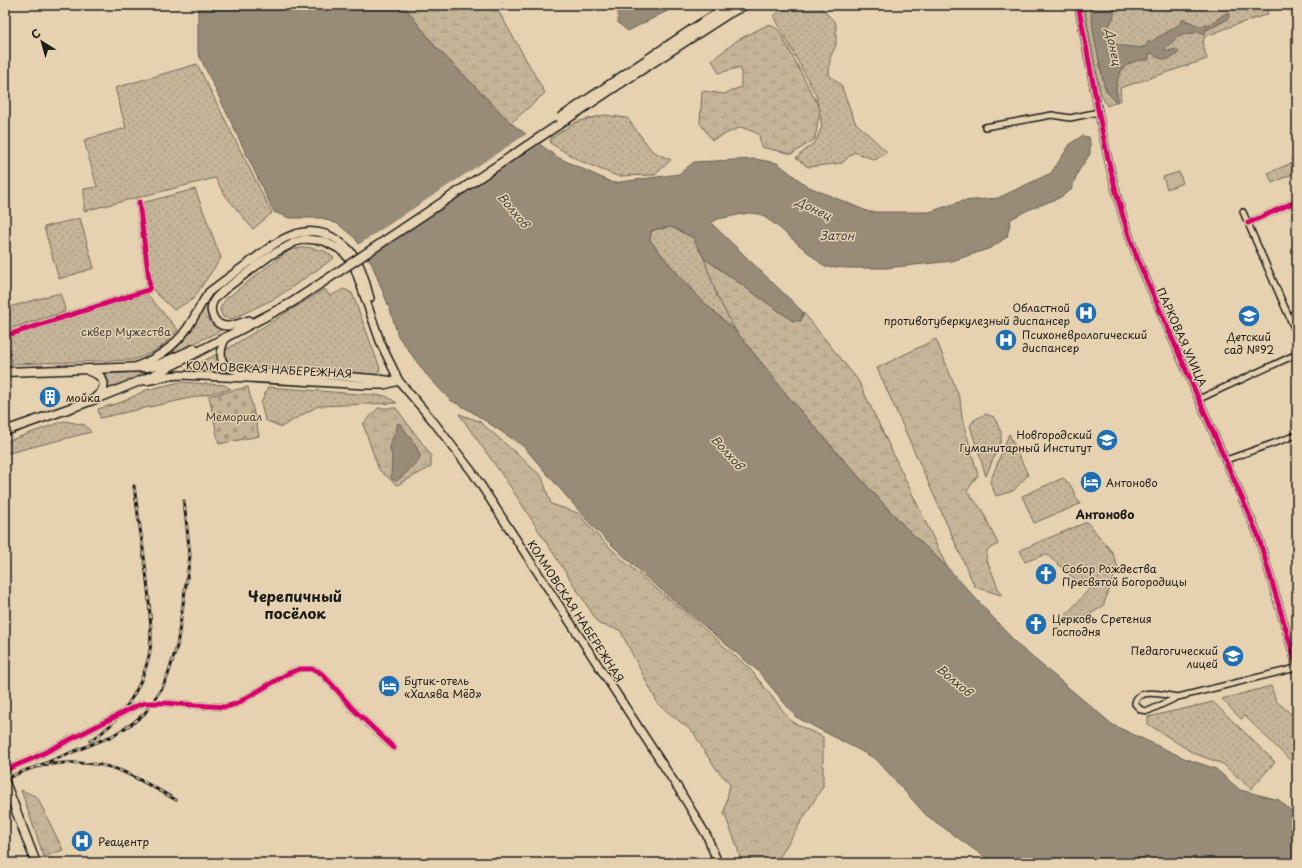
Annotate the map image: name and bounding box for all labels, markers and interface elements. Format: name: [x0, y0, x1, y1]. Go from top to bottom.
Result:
north arrow: [22, 22, 62, 62]
text: С: [27, 24, 44, 43]
water label: Донец: [1101, 26, 1126, 67]
water label: Волхов: [494, 188, 536, 233]
water label: Донец: [792, 191, 835, 224]
water label: Затон: [820, 226, 856, 244]
street label: ПАРКОВАЯ УЛИЦА: [1152, 285, 1212, 390]
place label: Областной противотуберкулезный диспансер: [884, 299, 1070, 329]
hospital icon: Областной противотуберкулезный диспансер: [1073, 300, 1099, 326]
school or university icon: Детский сад №92: [1236, 303, 1262, 329]
park label: сквер Мужества: [81, 323, 171, 340]
place label: Психоневрологический диспансер: [1022, 326, 1147, 356]
hospital icon: Психоневрологический диспансер: [993, 327, 1019, 353]
place label: Детский сад №92: [1224, 328, 1274, 358]
street label: КОЛМОВСКАЯ НАБЕРЕЖНАЯ: [186, 356, 352, 382]
building icon: мойка: [37, 384, 63, 410]
place label: мойка: [66, 389, 101, 406]
park label: Мемориал: [206, 408, 262, 425]
place label: Новгородский Гуманитарный Институт: [960, 426, 1093, 456]
school or university icon: Новгородский Гуманитарный Институт: [1094, 427, 1120, 453]
water label: Волхов: [707, 431, 750, 475]
hotel icon: Антоново: [1078, 469, 1104, 495]
place label: Антоново: [1106, 474, 1158, 491]
district label: Антоново: [1075, 505, 1134, 523]
street label: КОЛМОВСКАЯ НАБЕРЕЖНАЯ: [524, 537, 628, 685]
place label: Собор Рождества Пресвятой Богородицы: [1062, 560, 1187, 590]
church icon: Собор Рождества Пресвятой Богородицы: [1033, 561, 1059, 587]
district label: Черепичный посёлок: [248, 584, 342, 624]
place label: Церковь Сретения Господня: [1052, 610, 1152, 640]
church icon: Церковь Сретения Господня: [1023, 611, 1049, 637]
place label: Педагогический лицей: [1131, 642, 1218, 672]
school or university icon: Педагогический лицей: [1220, 643, 1246, 669]
water label: Волхов: [933, 660, 978, 702]
place label: Бутик-отель «Халява Мёд»: [404, 672, 482, 702]
hotel icon: Бутик-отель «Халява Мёд»: [376, 673, 402, 699]
hospital icon: Реацентр: [69, 828, 95, 854]
place label: Реацентр: [98, 833, 149, 850]

